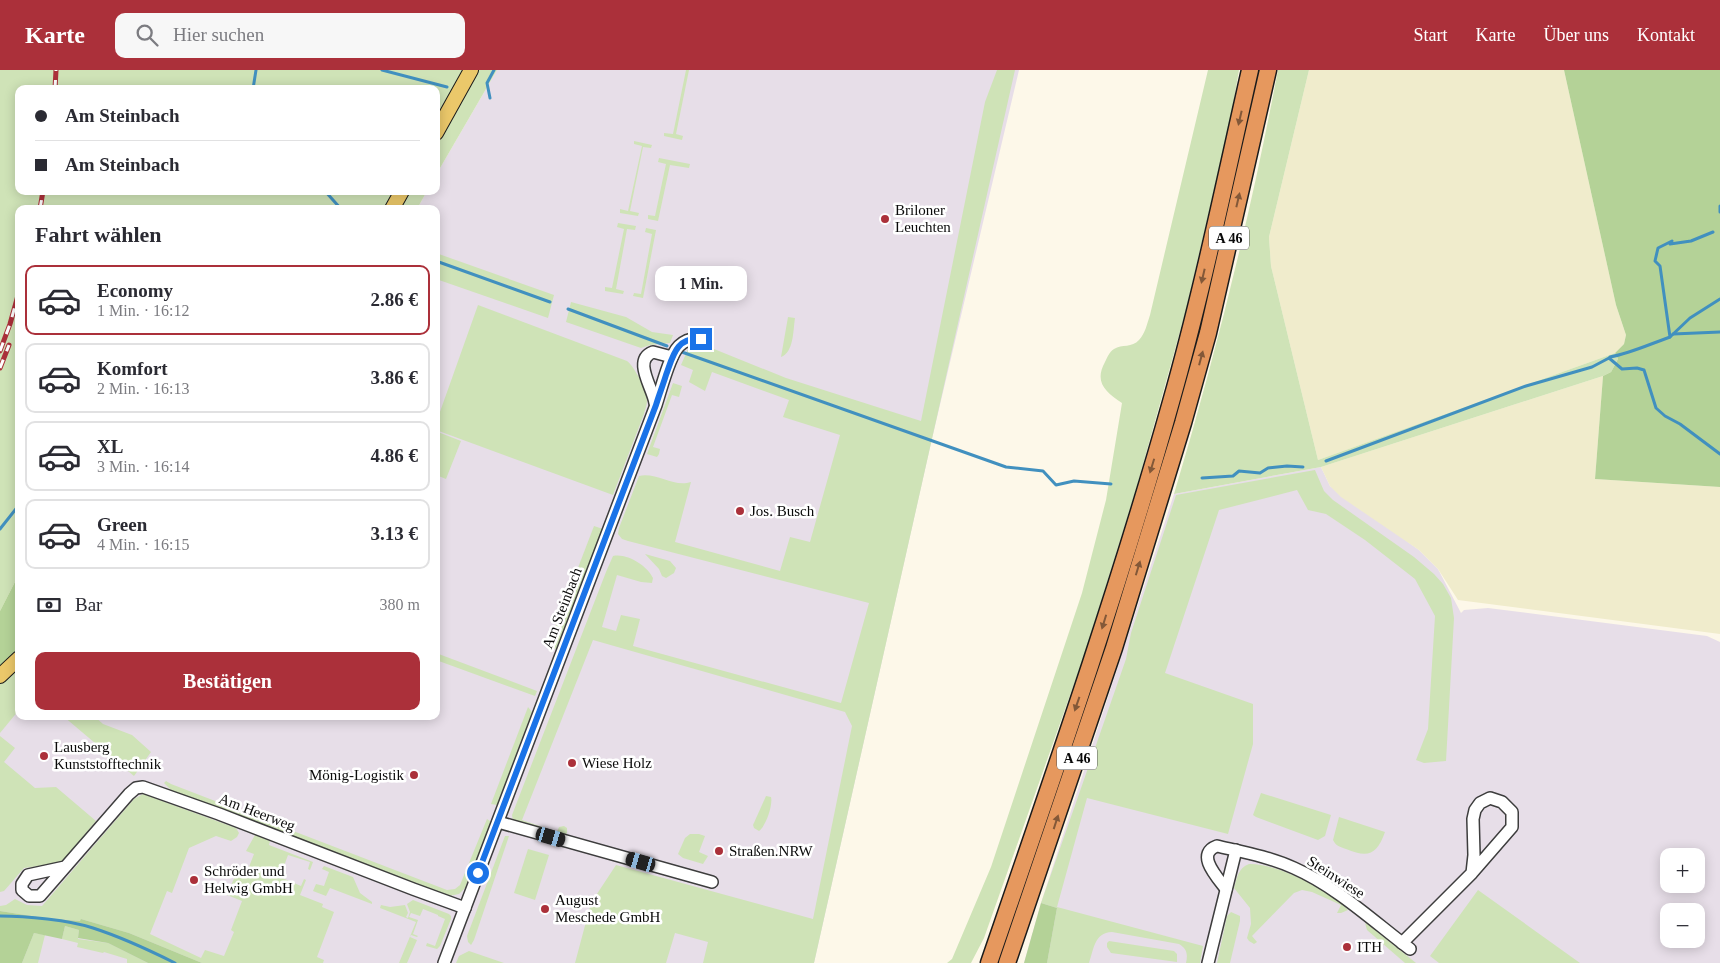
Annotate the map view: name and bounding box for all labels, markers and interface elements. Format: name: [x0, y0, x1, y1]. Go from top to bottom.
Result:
search box: [115, 13, 465, 58]
icon: search: [133, 21, 161, 49]
text: Karte: [25, 22, 85, 48]
text: Hier suchen: [173, 24, 264, 45]
text: Start: [1414, 25, 1448, 45]
text: Karte: [1476, 25, 1516, 45]
text: Über uns: [1544, 25, 1609, 45]
text: Kontakt: [1637, 25, 1695, 45]
text: Am Steinbach: [65, 105, 180, 126]
one-way arrow: [1235, 110, 1243, 126]
text: Am Steinbach: [65, 154, 180, 175]
one-way arrow: [1234, 192, 1242, 207]
place label: Briloner Leuchten: [895, 202, 951, 235]
marker: Briloner Leuchten: [879, 213, 891, 225]
text: Fahrt wählen: [35, 222, 162, 247]
road number: A 46: [1209, 226, 1249, 250]
callout: 1 Min.: [655, 266, 747, 302]
one-way arrow: [1199, 268, 1207, 283]
text: 1 Min.: [679, 275, 723, 292]
icon: car: [37, 278, 82, 323]
text: Economy: [97, 280, 173, 301]
text: 2.86 €: [371, 289, 418, 310]
text: 1 Min. · 16:12: [97, 302, 189, 319]
route end: [690, 328, 712, 350]
one-way arrow: [1197, 350, 1205, 366]
icon: car: [37, 356, 82, 401]
text: Komfort: [97, 358, 168, 379]
text: 3.86 €: [371, 367, 418, 388]
text: 2 Min. · 16:13: [97, 380, 189, 397]
icon: car: [37, 434, 82, 479]
text: XL: [97, 436, 123, 457]
text: 4.86 €: [371, 445, 418, 466]
text: 3 Min. · 16:14: [97, 458, 189, 475]
one-way arrow: [1147, 459, 1155, 474]
place label: Jos. Busch: [750, 503, 815, 519]
marker: Jos. Busch: [734, 505, 746, 517]
icon: car: [37, 512, 82, 557]
text: Green: [97, 514, 147, 535]
text: 3.13 €: [371, 523, 418, 544]
text: 4 Min. · 16:15: [97, 536, 189, 553]
one-way arrow: [1135, 561, 1143, 576]
street label: Am Steinbach: [539, 565, 585, 651]
icon: cash: [35, 591, 63, 619]
text: Bar: [75, 594, 102, 615]
text: 380 m: [380, 596, 420, 613]
one-way arrow: [1100, 614, 1107, 629]
button: Bestätigen: [35, 652, 420, 710]
one-way arrow: [1073, 697, 1080, 712]
place label: Lausberg Kunststofftechnik: [54, 739, 162, 772]
road number: A 46: [1057, 746, 1097, 770]
marker: Lausberg Kunststofftechnik: [38, 750, 50, 762]
place label: Wiese Holz: [582, 755, 652, 771]
marker: Wiese Holz: [566, 757, 578, 769]
place label: Mönig-Logistik: [309, 767, 404, 783]
marker: Mönig-Logistik: [408, 769, 420, 781]
street label: Am Heerweg: [217, 790, 298, 834]
one-way arrow: [1052, 814, 1060, 829]
car: [534, 826, 567, 848]
place label: Straßen.NRW: [729, 843, 814, 859]
marker: Straßen.NRW: [713, 845, 725, 857]
map controls: [1660, 848, 1705, 948]
button: +: [1660, 848, 1705, 893]
car: [624, 851, 657, 873]
street label: Steinwiese: [1304, 853, 1368, 902]
route start: [467, 862, 489, 884]
place label: Schröder und Helwig GmbH: [204, 863, 293, 896]
marker: Schröder und Helwig GmbH: [188, 874, 200, 886]
place label: August Meschede GmbH: [555, 892, 661, 925]
marker: August Meschede GmbH: [539, 903, 551, 915]
button: −: [1660, 903, 1705, 948]
place label: ITH: [1357, 939, 1382, 955]
marker: ITH: [1341, 941, 1353, 953]

